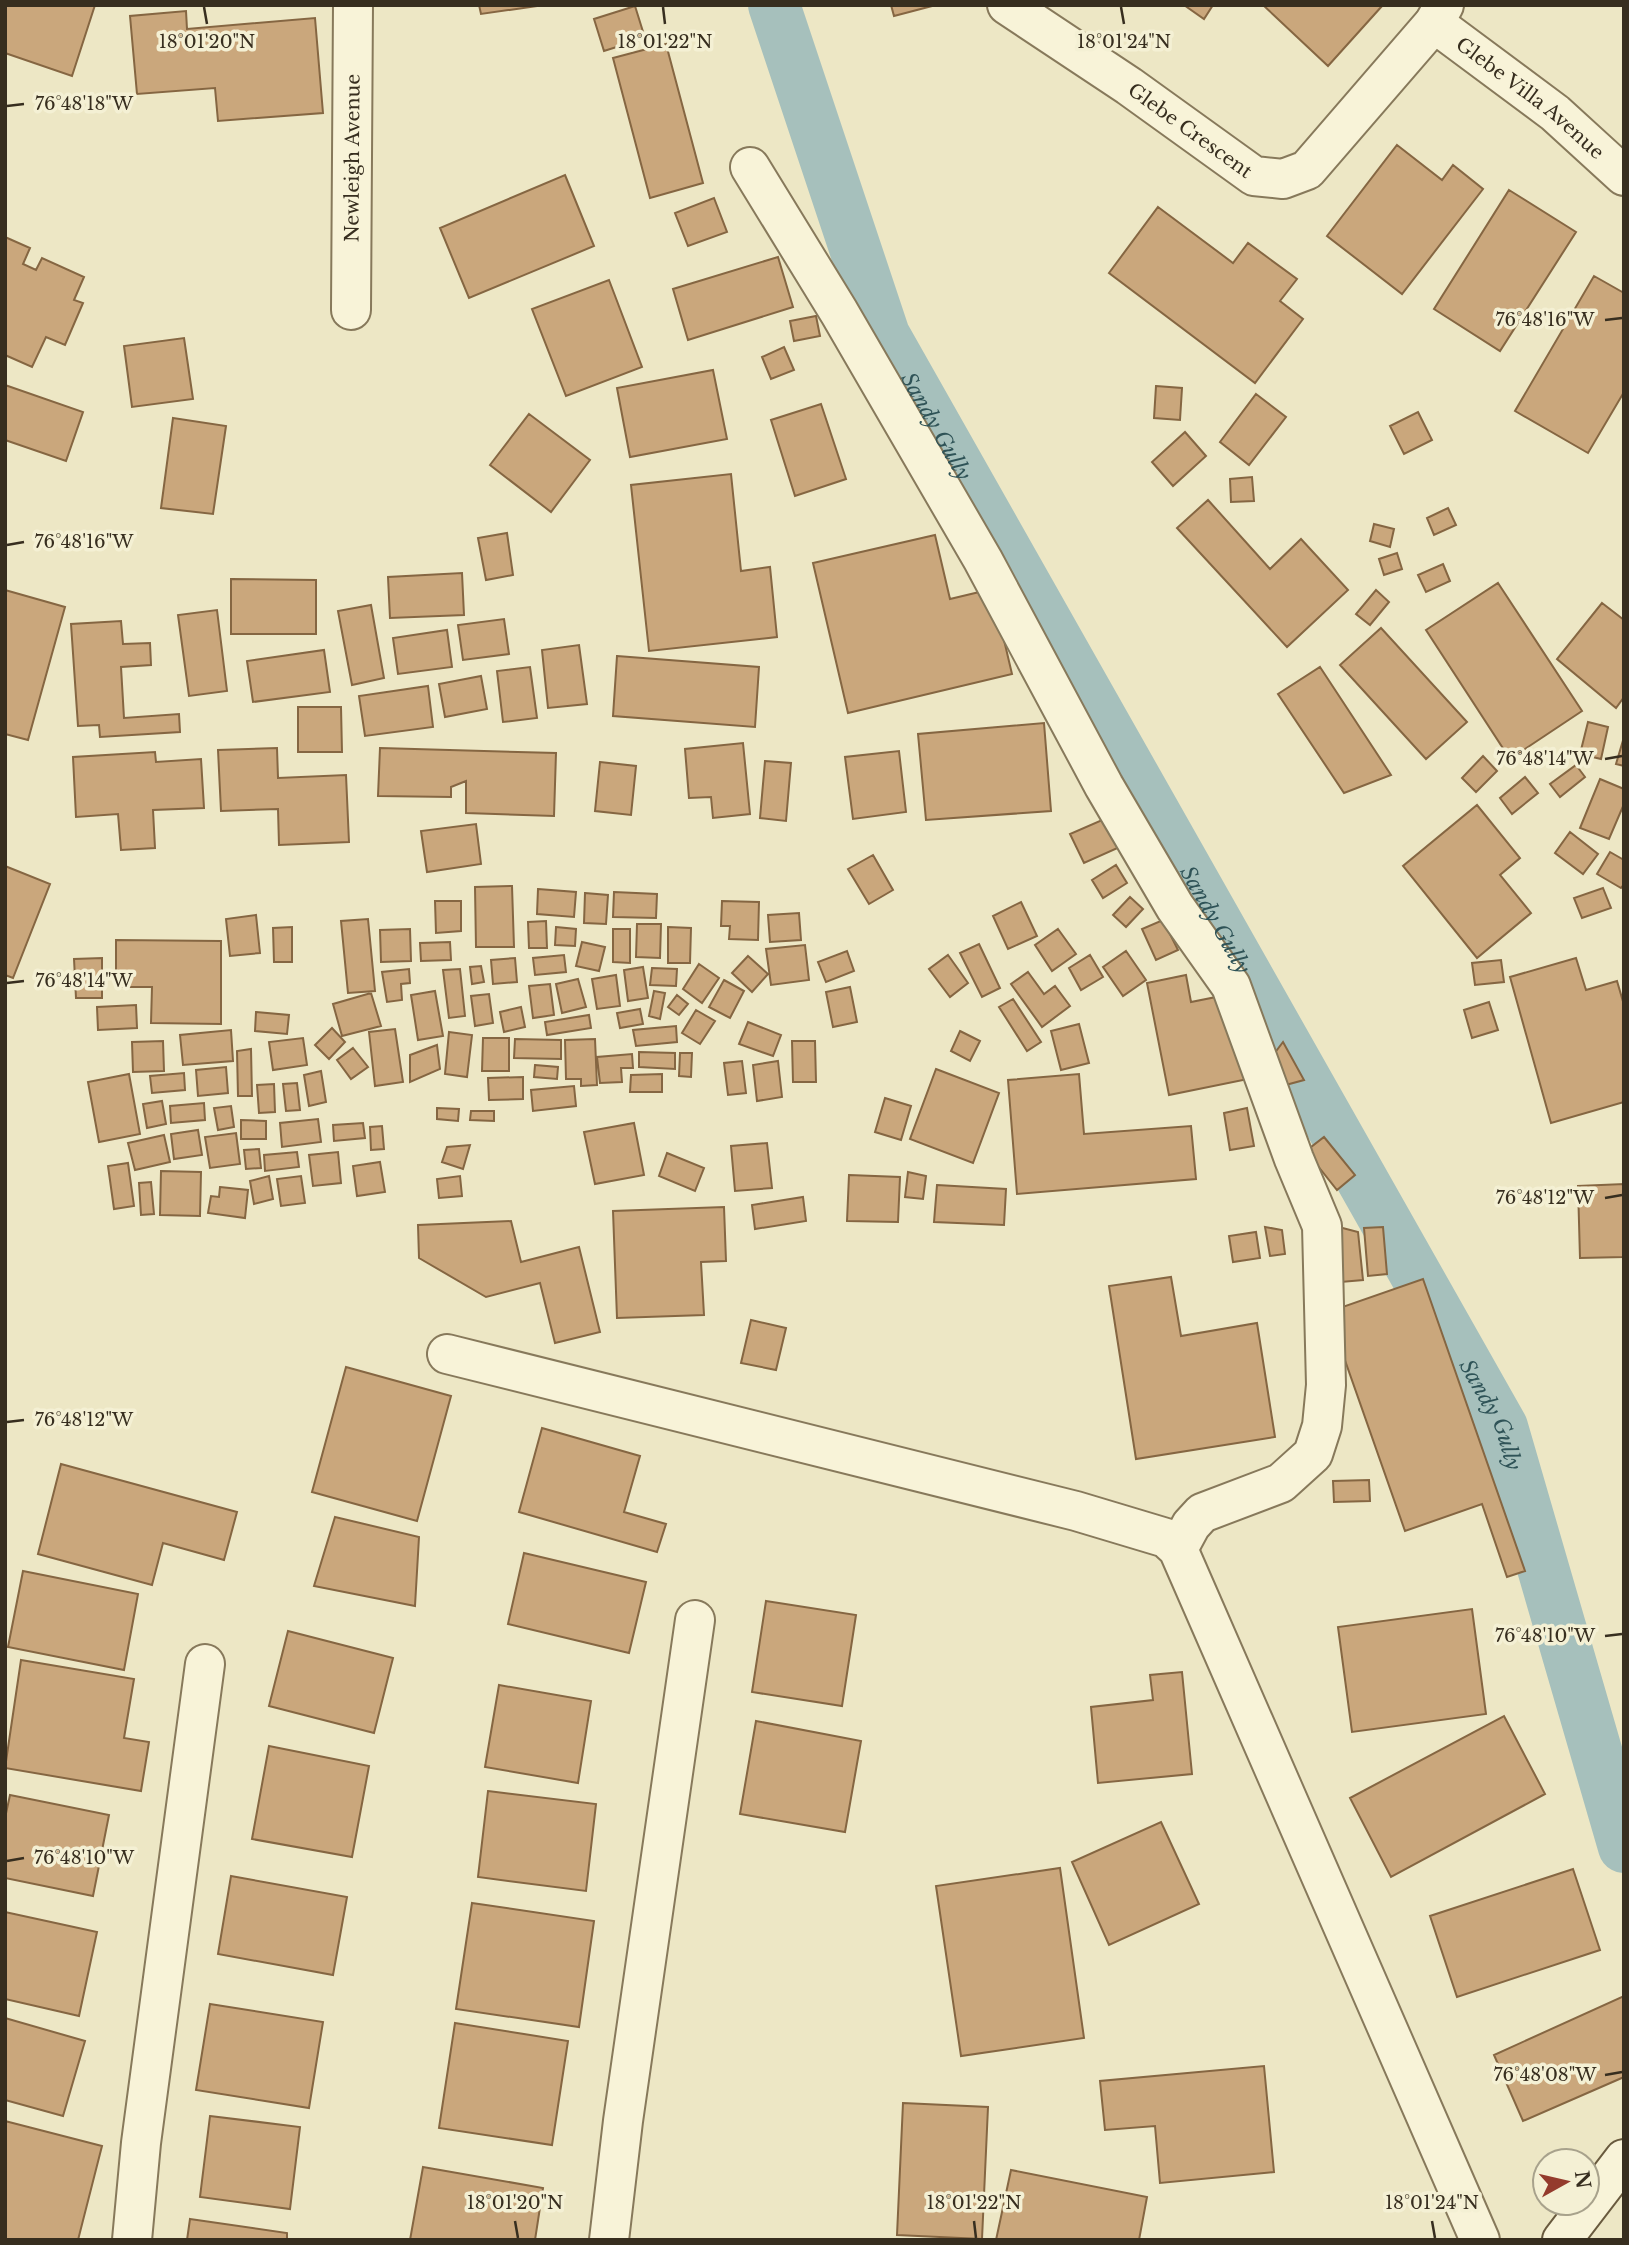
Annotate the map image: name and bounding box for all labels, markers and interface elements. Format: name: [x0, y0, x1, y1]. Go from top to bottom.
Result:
text: 18°01'20"N: [159, 31, 255, 53]
text: 18°01'22"N: [618, 31, 712, 53]
text: 18°01'24"N: [1077, 31, 1171, 53]
street label: Glebe Villa Avenue: [1451, 32, 1609, 164]
street label: Newleigh Avenue: [340, 74, 365, 242]
street label: Glebe Crescent: [1124, 78, 1257, 183]
text: 76°48'18"W: [35, 93, 134, 115]
text: 76°48'16"W: [1496, 309, 1595, 331]
water label: Sandy Gully: [895, 368, 977, 485]
text: 76°48'16"W: [35, 531, 134, 553]
text: 76°48'14"W: [1496, 748, 1595, 770]
water label: Sandy Gully: [1174, 861, 1256, 979]
text: 76°48'14"W: [35, 970, 134, 992]
text: 76°48'12"W: [1496, 1187, 1595, 1209]
water label: Sandy Gully: [1454, 1355, 1527, 1473]
text: 76°48'12"W: [35, 1409, 134, 1431]
text: 76°48'10"W: [1495, 1625, 1596, 1647]
text: 76°48'10"W: [34, 1847, 135, 1869]
text: 76°48'08"W: [1493, 2064, 1597, 2086]
north arrow: [1531, 2147, 1601, 2217]
text: N: [1570, 2169, 1595, 2190]
text: 18°01'20"N: [467, 2192, 563, 2214]
text: 18°01'22"N: [927, 2192, 1021, 2214]
text: 18°01'24"N: [1385, 2192, 1479, 2214]

